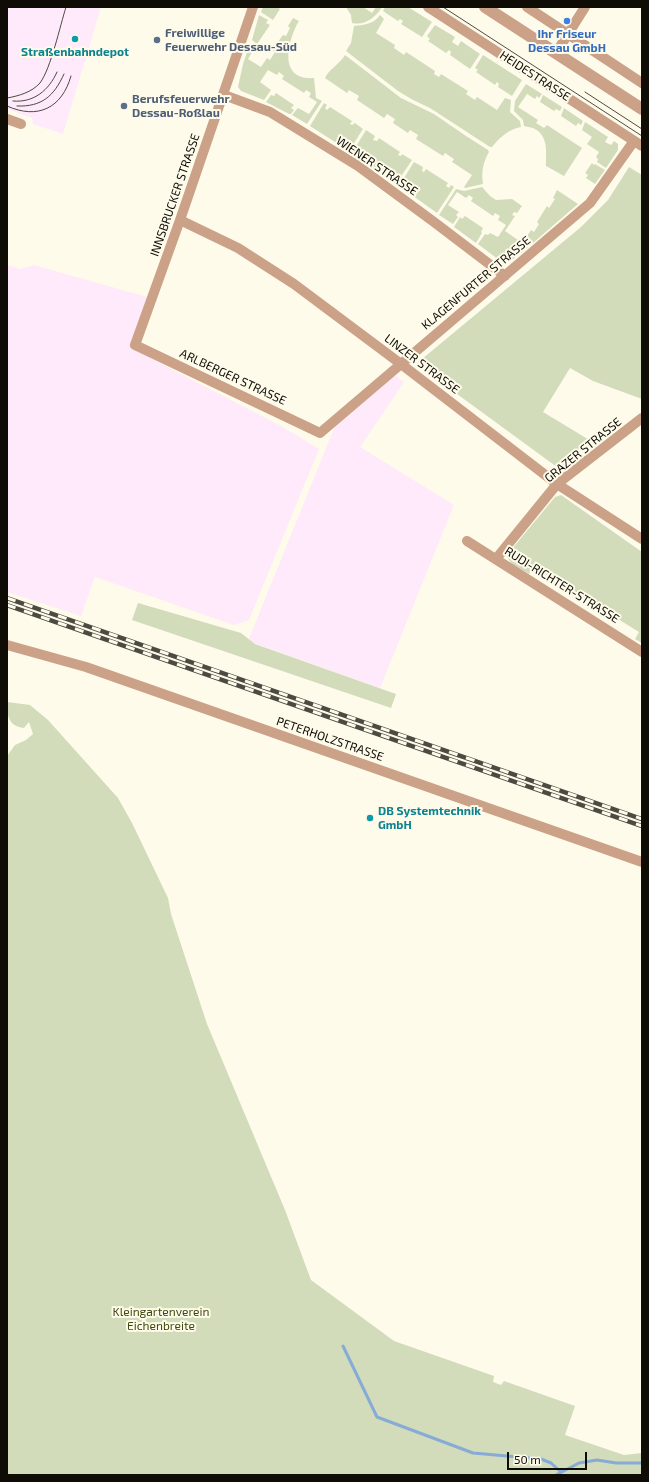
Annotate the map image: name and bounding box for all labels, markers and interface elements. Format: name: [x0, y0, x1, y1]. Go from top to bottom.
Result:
marker: Ihr Friseur Dessau GmbH: [562, 16, 572, 26]
place label: Freiwillige Feuerwehr Dessau-Süd: [165, 26, 297, 54]
place label: Ihr Friseur Dessau GmbH: [528, 27, 606, 55]
marker: Straßenbahndepot: [70, 34, 80, 44]
marker: Freiwillige Feuerwehr Dessau-Süd: [152, 35, 162, 45]
place label: Straßenbahndepot: [21, 45, 129, 59]
street label: HEIDESTRASSE: [497, 48, 573, 104]
place label: Berufsfeuerwehr Dessau-Roßlau: [132, 92, 230, 120]
marker: Berufsfeuerwehr Dessau-Roßlau: [119, 101, 129, 111]
street label: INNSBRUCKER STRASSE: [147, 132, 203, 258]
street label: WIENER STRASSE: [333, 133, 421, 199]
street label: KLAGENFURTER STRASSE: [419, 233, 533, 333]
street label: LINZER STRASSE: [382, 331, 462, 397]
street label: ARLBERGER STRASSE: [178, 346, 288, 408]
street label: GRAZER STRASSE: [542, 415, 624, 485]
street label: RUDI-RICHTER-STRASSE: [502, 544, 622, 626]
street label: PETERHOLZSTRASSE: [274, 714, 386, 764]
place label: DB Systemtechnik GmbH: [378, 804, 481, 832]
marker: DB Systemtechnik GmbH: [365, 813, 375, 823]
park label: Kleingartenverein Eichenbreite: [113, 1305, 209, 1333]
scale bar: [509, 1444, 589, 1470]
text: 50 m: [514, 1452, 541, 1466]

